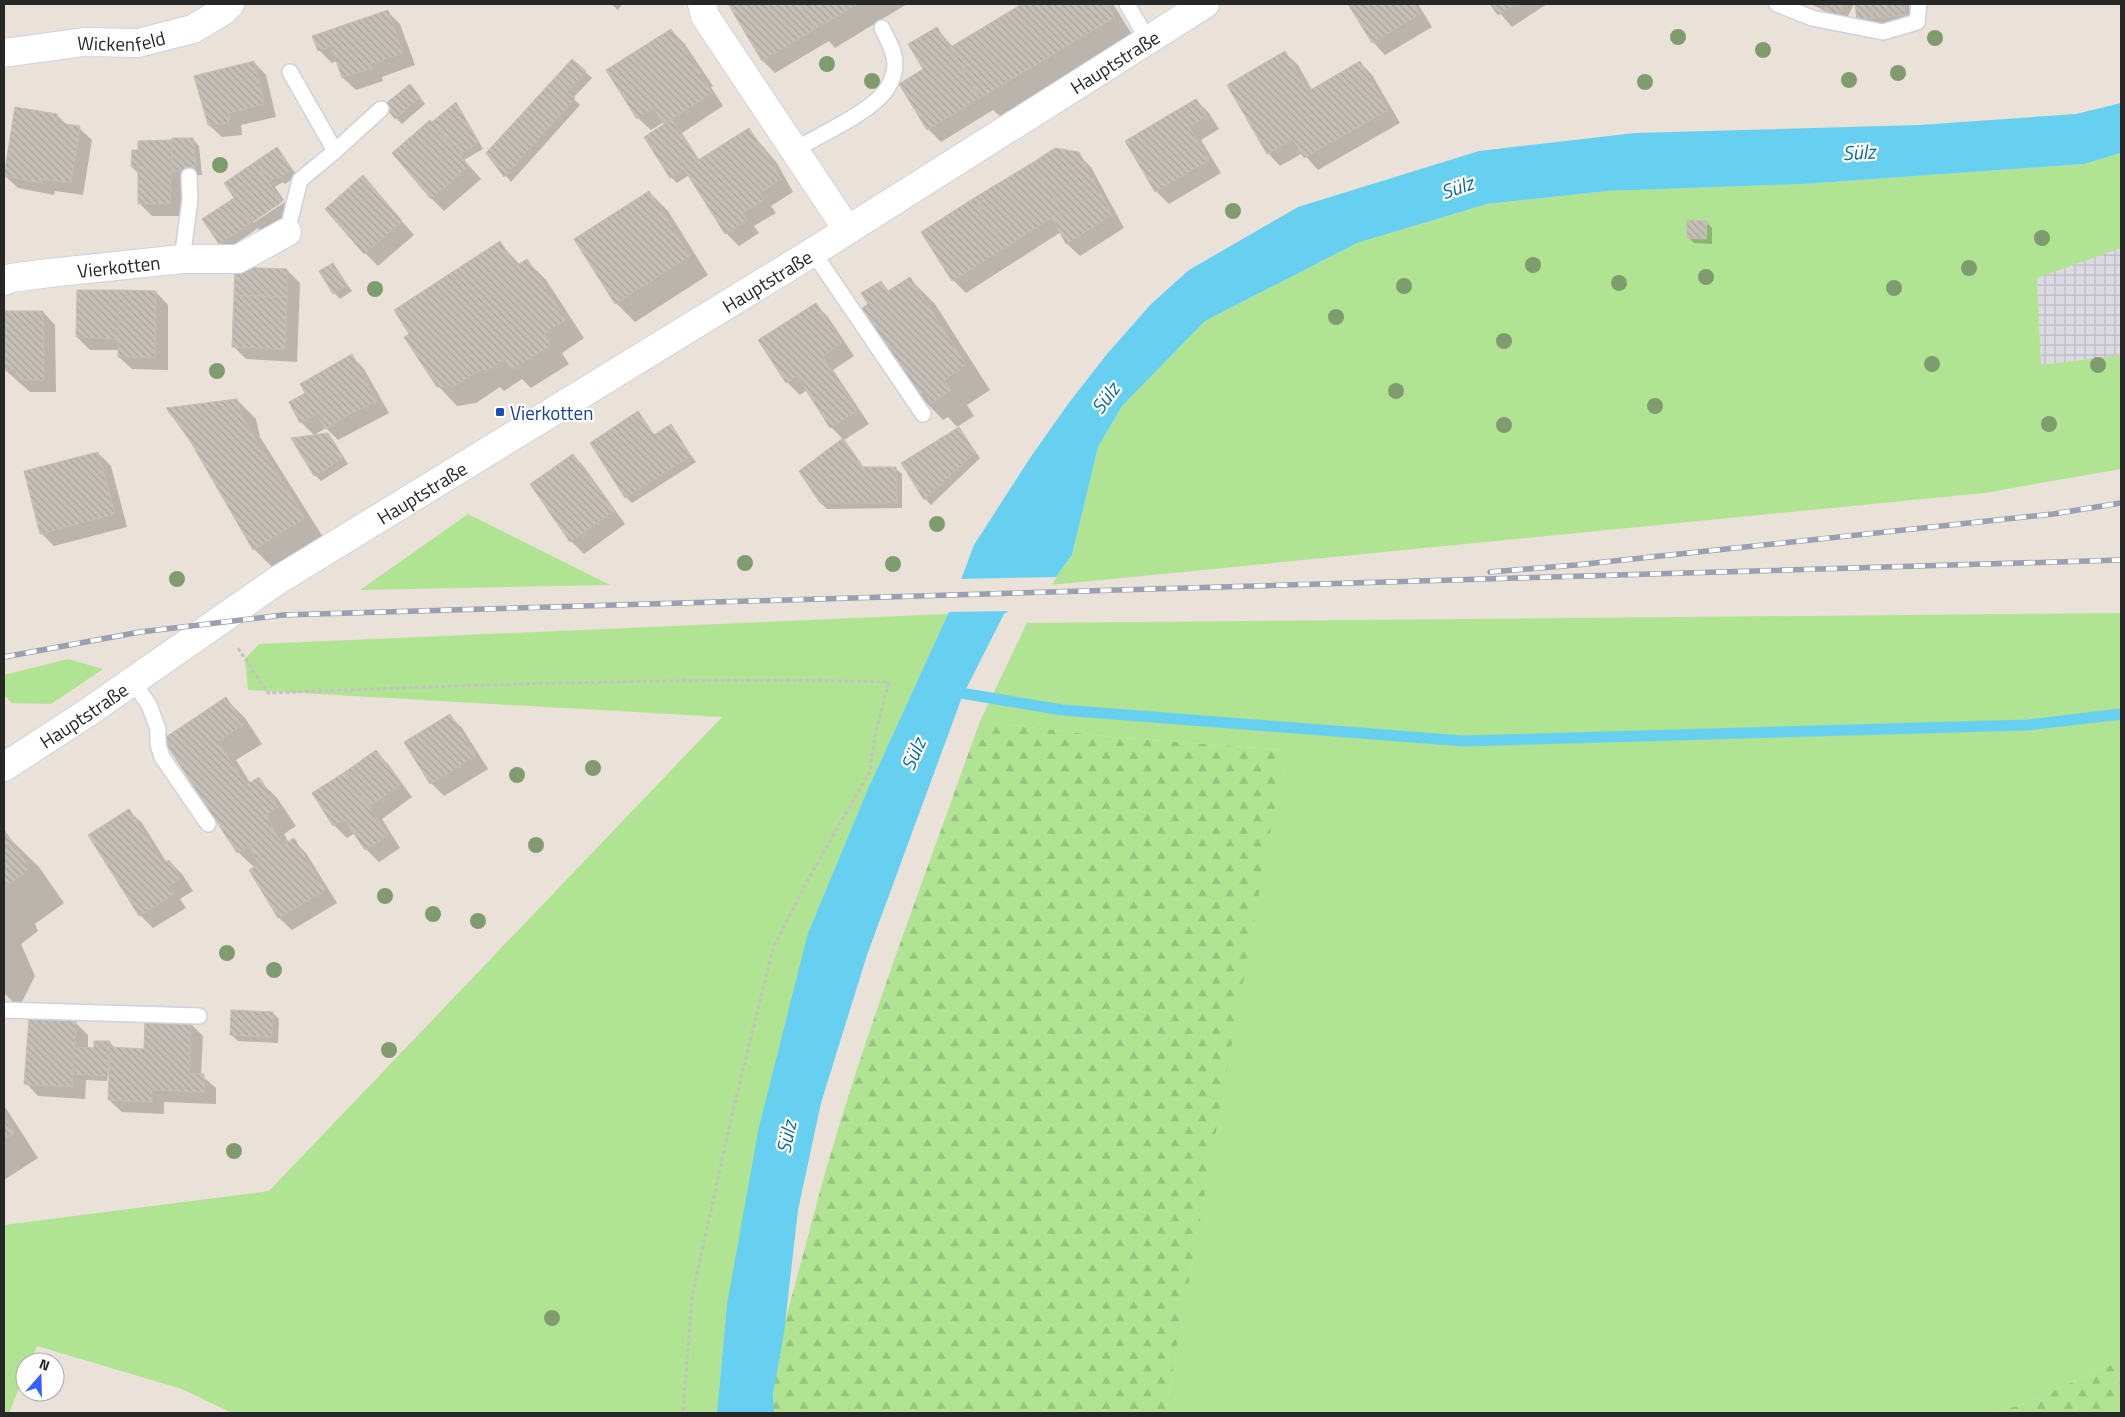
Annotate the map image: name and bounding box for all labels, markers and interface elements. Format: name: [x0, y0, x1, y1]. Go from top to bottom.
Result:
street label: Wickenfeld: [77, 22, 168, 58]
street label: Hauptstraße: [1064, 22, 1165, 101]
water label: Sülz: [1842, 136, 1878, 168]
water label: Sülz: [1437, 167, 1479, 207]
street label: Hauptstraße: [716, 242, 817, 319]
street label: Vierkotten: [76, 247, 162, 284]
water label: Sülz: [1083, 374, 1128, 420]
place label: Vierkotten: [510, 398, 593, 427]
marker: Vierkotten: [494, 406, 506, 418]
street label: Hauptstraße: [371, 453, 472, 531]
street label: Hauptstraße: [33, 674, 134, 755]
water label: Sülz: [892, 731, 934, 775]
water label: Sülz: [767, 1116, 805, 1156]
north arrow: [15, 1352, 65, 1402]
text: N: [36, 1353, 53, 1376]

